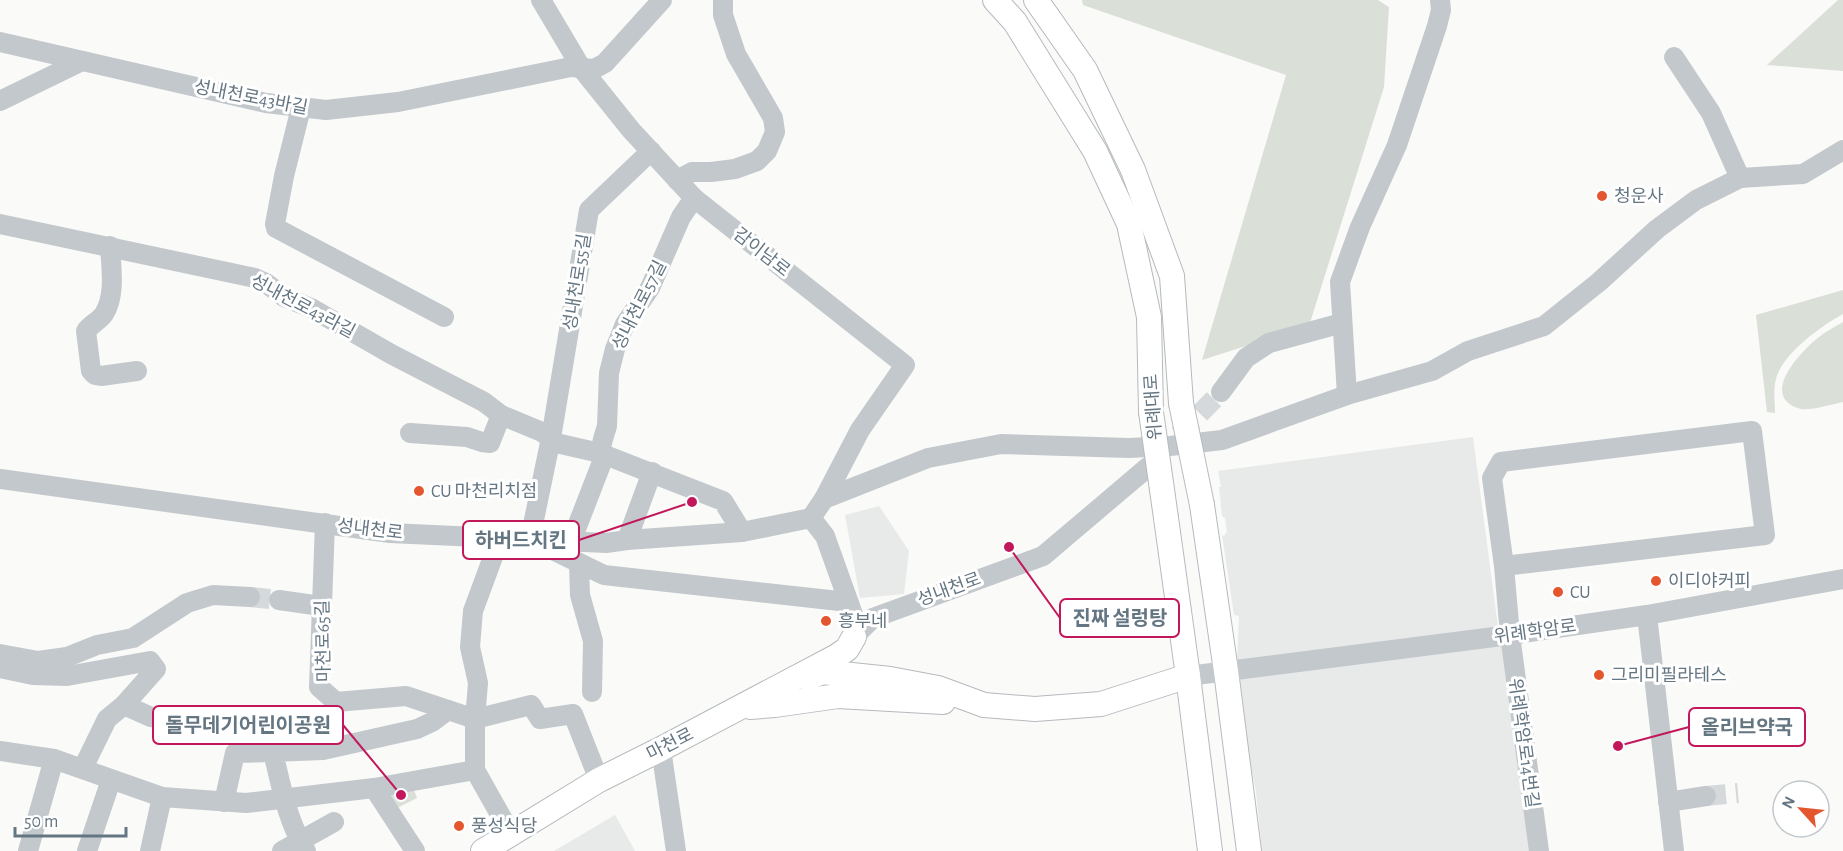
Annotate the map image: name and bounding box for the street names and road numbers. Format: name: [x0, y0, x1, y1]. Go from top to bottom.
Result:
street label: 성내천로43바길: [192, 77, 309, 118]
street label: 감이남로: [730, 224, 794, 280]
street label: 성내천로55길: [560, 232, 595, 332]
street label: 성내천로57길: [609, 257, 670, 353]
street label: 성내천로43라길: [247, 271, 358, 342]
street label: 위례대로: [1141, 373, 1165, 441]
street label: 성내천로: [336, 516, 404, 543]
street label: 성내천로: [915, 569, 984, 610]
street label: 마천로65길: [313, 600, 334, 682]
street label: 위례학암로: [1493, 615, 1577, 647]
street label: 위례학암로14번길: [1505, 677, 1543, 809]
street label: 마천로: [644, 725, 697, 764]

